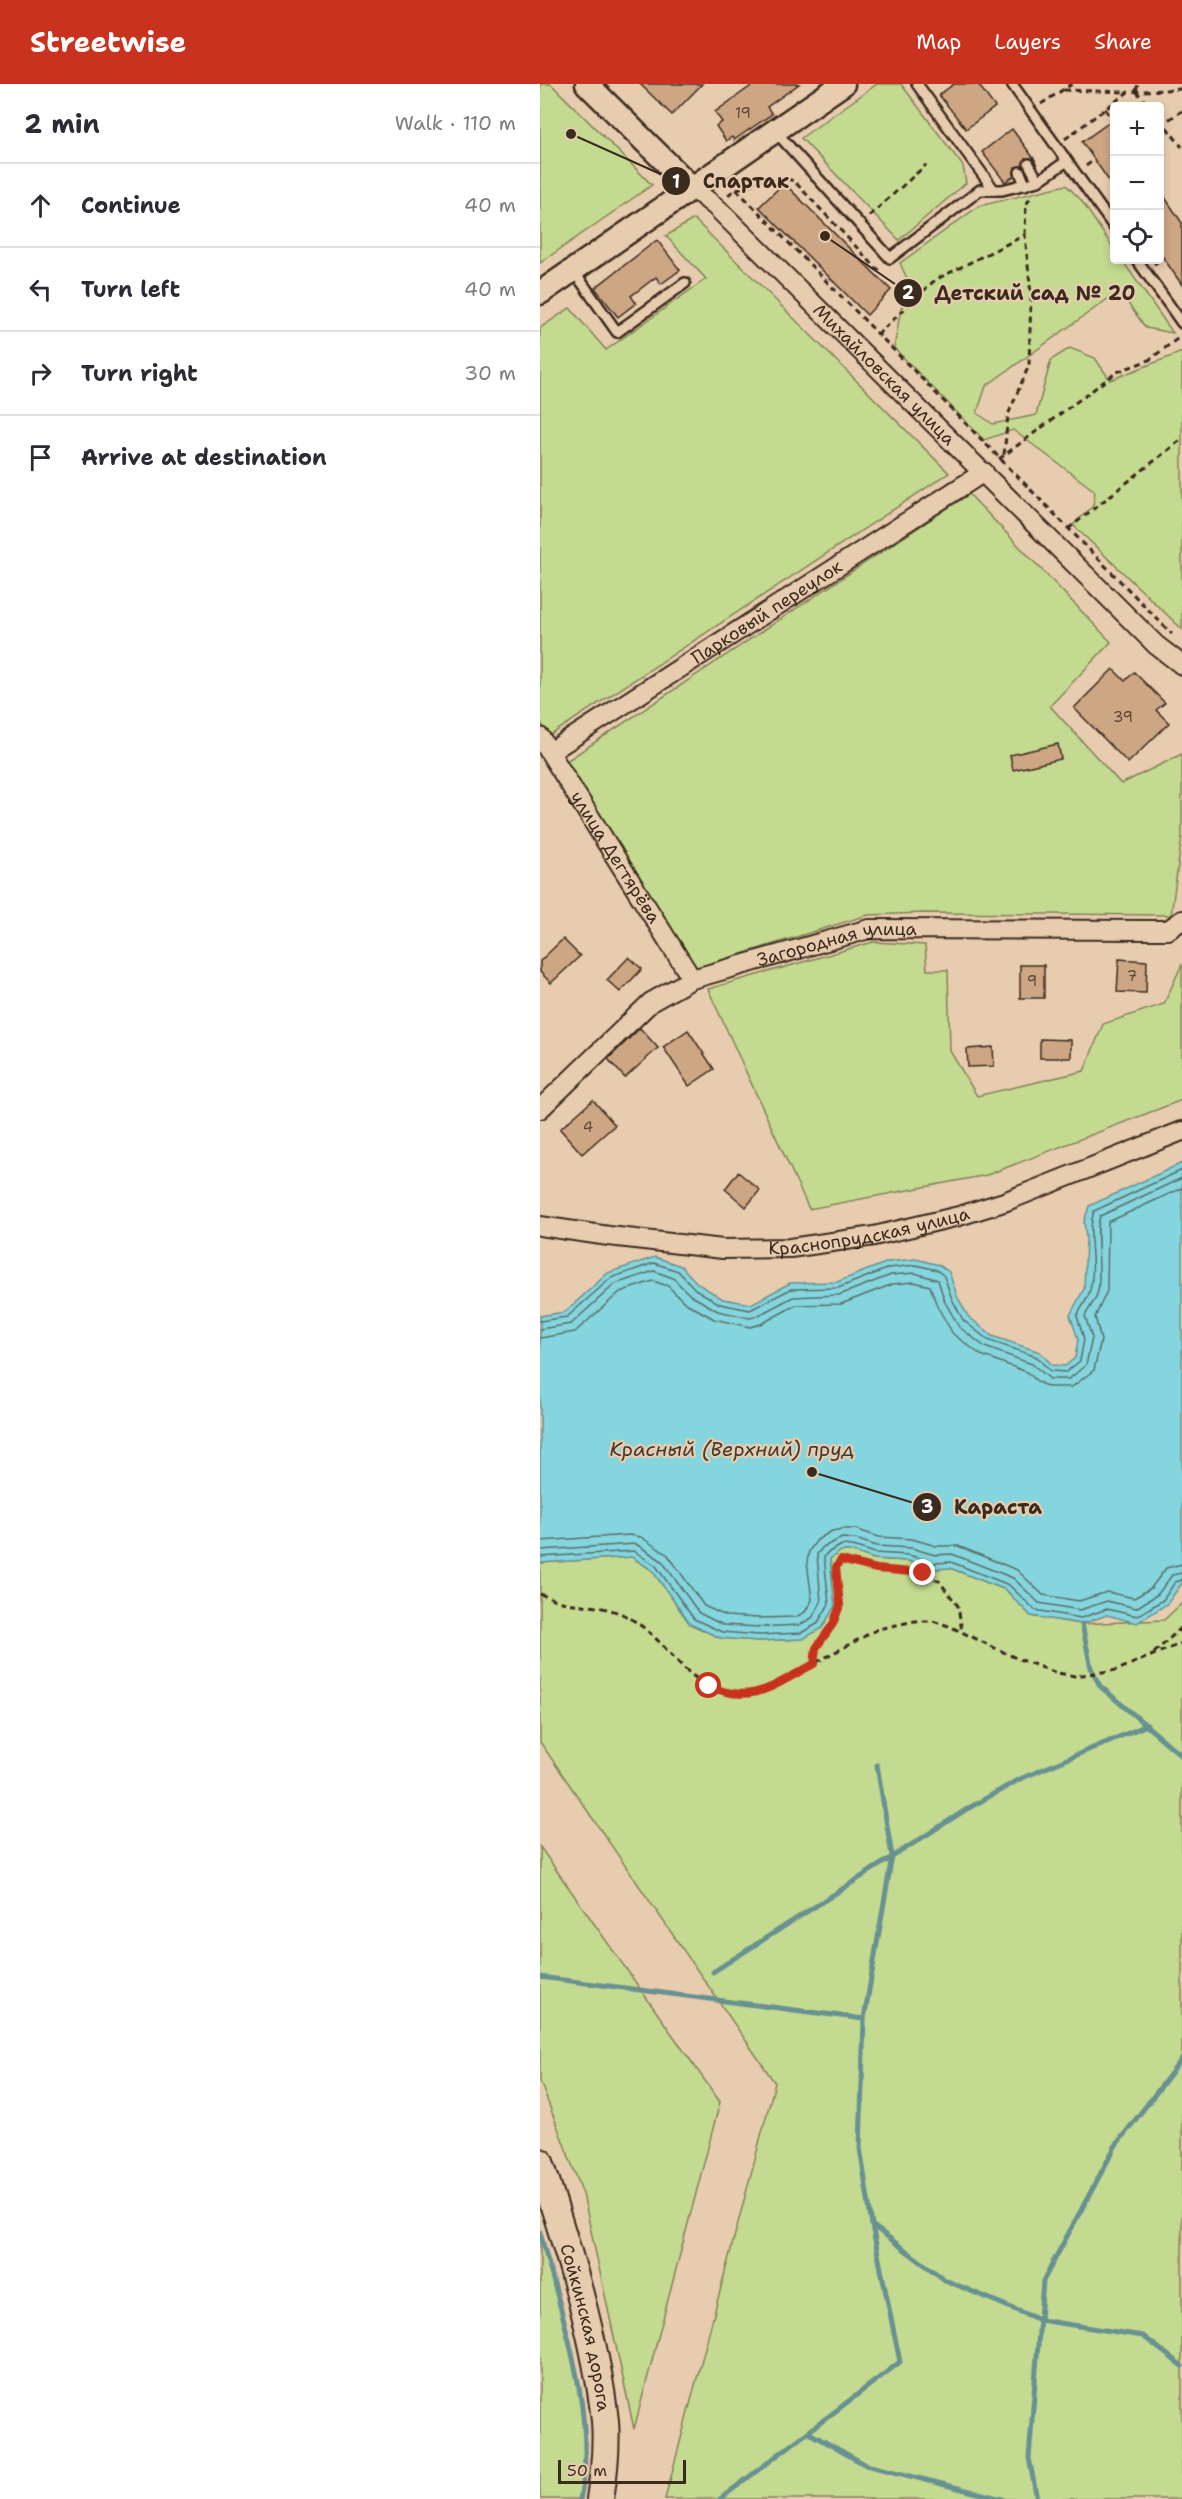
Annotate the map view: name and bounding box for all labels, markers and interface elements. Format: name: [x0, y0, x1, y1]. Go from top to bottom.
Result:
text: Streetwise: [30, 23, 186, 61]
text: Map: [916, 28, 961, 56]
text: Layers: [994, 28, 1061, 56]
text: Share: [1094, 28, 1152, 56]
map controls: [1110, 102, 1164, 264]
button: +: [1110, 102, 1164, 156]
house number: 19: [735, 103, 751, 123]
text: 2 min: [24, 106, 100, 141]
text: Walk · 110 m: [395, 110, 516, 136]
button: −: [1110, 156, 1164, 210]
callout: Спартак: [661, 162, 801, 200]
text: Спартак: [703, 168, 790, 194]
text: 1: [672, 170, 680, 194]
icon: ahead: [24, 189, 57, 222]
text: Continue: [81, 191, 181, 220]
text: 40 m: [464, 192, 516, 218]
button: locate: [1110, 210, 1164, 264]
icon: left: [24, 273, 57, 306]
callout: Детский сад № 20: [893, 274, 1148, 312]
text: Turn left: [81, 275, 180, 304]
text: 40 m: [464, 276, 516, 302]
text: Детский сад № 20: [935, 280, 1135, 306]
text: 2: [902, 281, 915, 305]
street label: Михайловская улица: [808, 298, 961, 451]
icon: right: [24, 357, 57, 390]
text: Turn right: [81, 359, 198, 388]
text: 30 m: [464, 360, 516, 386]
icon: arrive: [24, 441, 57, 474]
text: Arrive at destination: [81, 443, 327, 472]
street label: Парковый переулок: [687, 554, 847, 670]
house number: 39: [1113, 707, 1133, 727]
street label: улица Дегтярёва: [565, 787, 666, 928]
street label: Загородная улица: [754, 916, 917, 972]
house number: 7: [1127, 966, 1137, 986]
house number: 9: [1027, 971, 1037, 991]
house number: 4: [583, 1117, 593, 1137]
street label: Краснопрудская улица: [768, 1201, 973, 1260]
water label: Красный (Верхний) пруд: [610, 1436, 854, 1462]
callout: Караста: [912, 1488, 1054, 1526]
text: Караста: [954, 1494, 1042, 1520]
text: 3: [921, 1495, 933, 1519]
route end: [909, 1559, 935, 1585]
route start: [695, 1672, 721, 1698]
street label: Сойкинская дорога: [554, 2241, 616, 2413]
scale bar: [558, 2457, 686, 2484]
text: 50 m: [567, 2460, 607, 2481]

